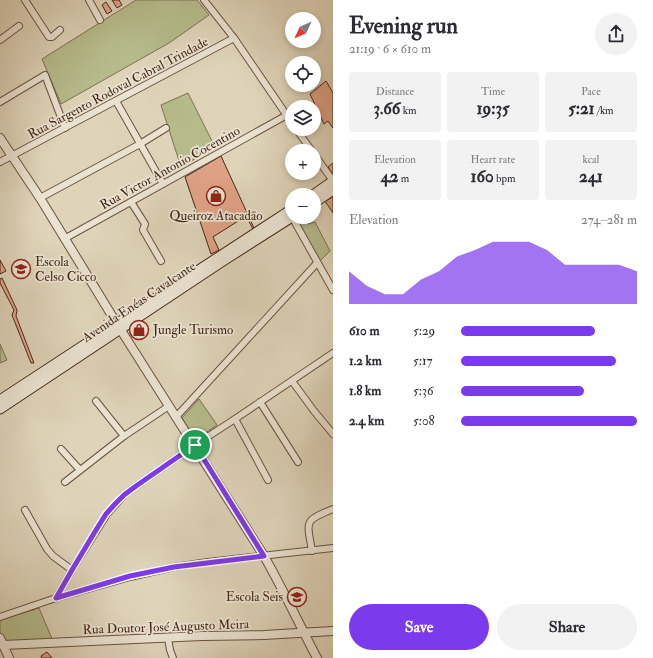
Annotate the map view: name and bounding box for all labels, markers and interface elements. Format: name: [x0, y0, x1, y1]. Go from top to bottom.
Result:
north arrow: [285, 12, 321, 48]
map controls: [285, 12, 321, 224]
text: Evening run: [349, 12, 458, 40]
button: share: [595, 13, 637, 55]
street label: Rua Sargento Rodoval Cabral Trindade: [25, 33, 211, 143]
text: 21:19 · 6 × 610 m: [349, 41, 431, 57]
button: locate: [285, 56, 321, 92]
text: Distance: [376, 85, 414, 98]
text: Time: [481, 85, 505, 98]
text: Pace: [581, 85, 601, 98]
text: 3.66: [373, 98, 400, 119]
text: 19:35: [477, 98, 509, 119]
text: 5:21: [568, 98, 595, 119]
button: layers: [285, 100, 321, 136]
text: km: [400, 104, 417, 117]
text: /km: [595, 104, 614, 117]
street label: Rua Victor Antonio Cocentino: [97, 123, 243, 213]
button: +: [285, 144, 321, 180]
text: Elevation: [374, 153, 416, 166]
text: Heart rate: [471, 153, 515, 166]
text: kcal: [583, 153, 599, 166]
text: 42: [381, 166, 398, 187]
text: 160: [470, 166, 494, 187]
text: 241: [579, 166, 603, 187]
text: m: [398, 172, 409, 185]
text: bpm: [494, 172, 516, 185]
shop icon: Queiroz Atacadão: [205, 185, 227, 207]
button: −: [285, 188, 321, 224]
place label: Queiroz Atacadão: [169, 208, 263, 224]
text: Elevation: [349, 212, 399, 228]
text: 274–281 m: [581, 212, 637, 228]
place label: Escola Celso Cicco: [35, 254, 96, 285]
school or university icon: Escola Celso Cicco: [10, 258, 32, 280]
street label: Avenida Enéas Cavalcante: [79, 258, 199, 346]
shop icon: Jungle Turismo: [128, 319, 150, 341]
place label: Jungle Turismo: [152, 322, 233, 338]
text: 610 m: [349, 323, 380, 339]
text: 5:29: [413, 323, 435, 339]
text: 1.2 km: [349, 353, 382, 369]
text: 5:17: [413, 353, 433, 369]
text: 1.8 km: [349, 383, 381, 399]
text: 5:36: [413, 383, 433, 399]
text: 2.4 km: [349, 413, 384, 429]
text: 5:08: [413, 413, 435, 429]
pin: [178, 428, 212, 462]
icon: arrive: [184, 434, 206, 456]
school or university icon: Escola Seis: [286, 586, 308, 608]
place label: Escola Seis: [226, 589, 284, 605]
button: Save: [349, 604, 489, 650]
button: Share: [497, 604, 637, 650]
street label: Rua Doutor José Augusto Meira: [82, 616, 250, 638]

